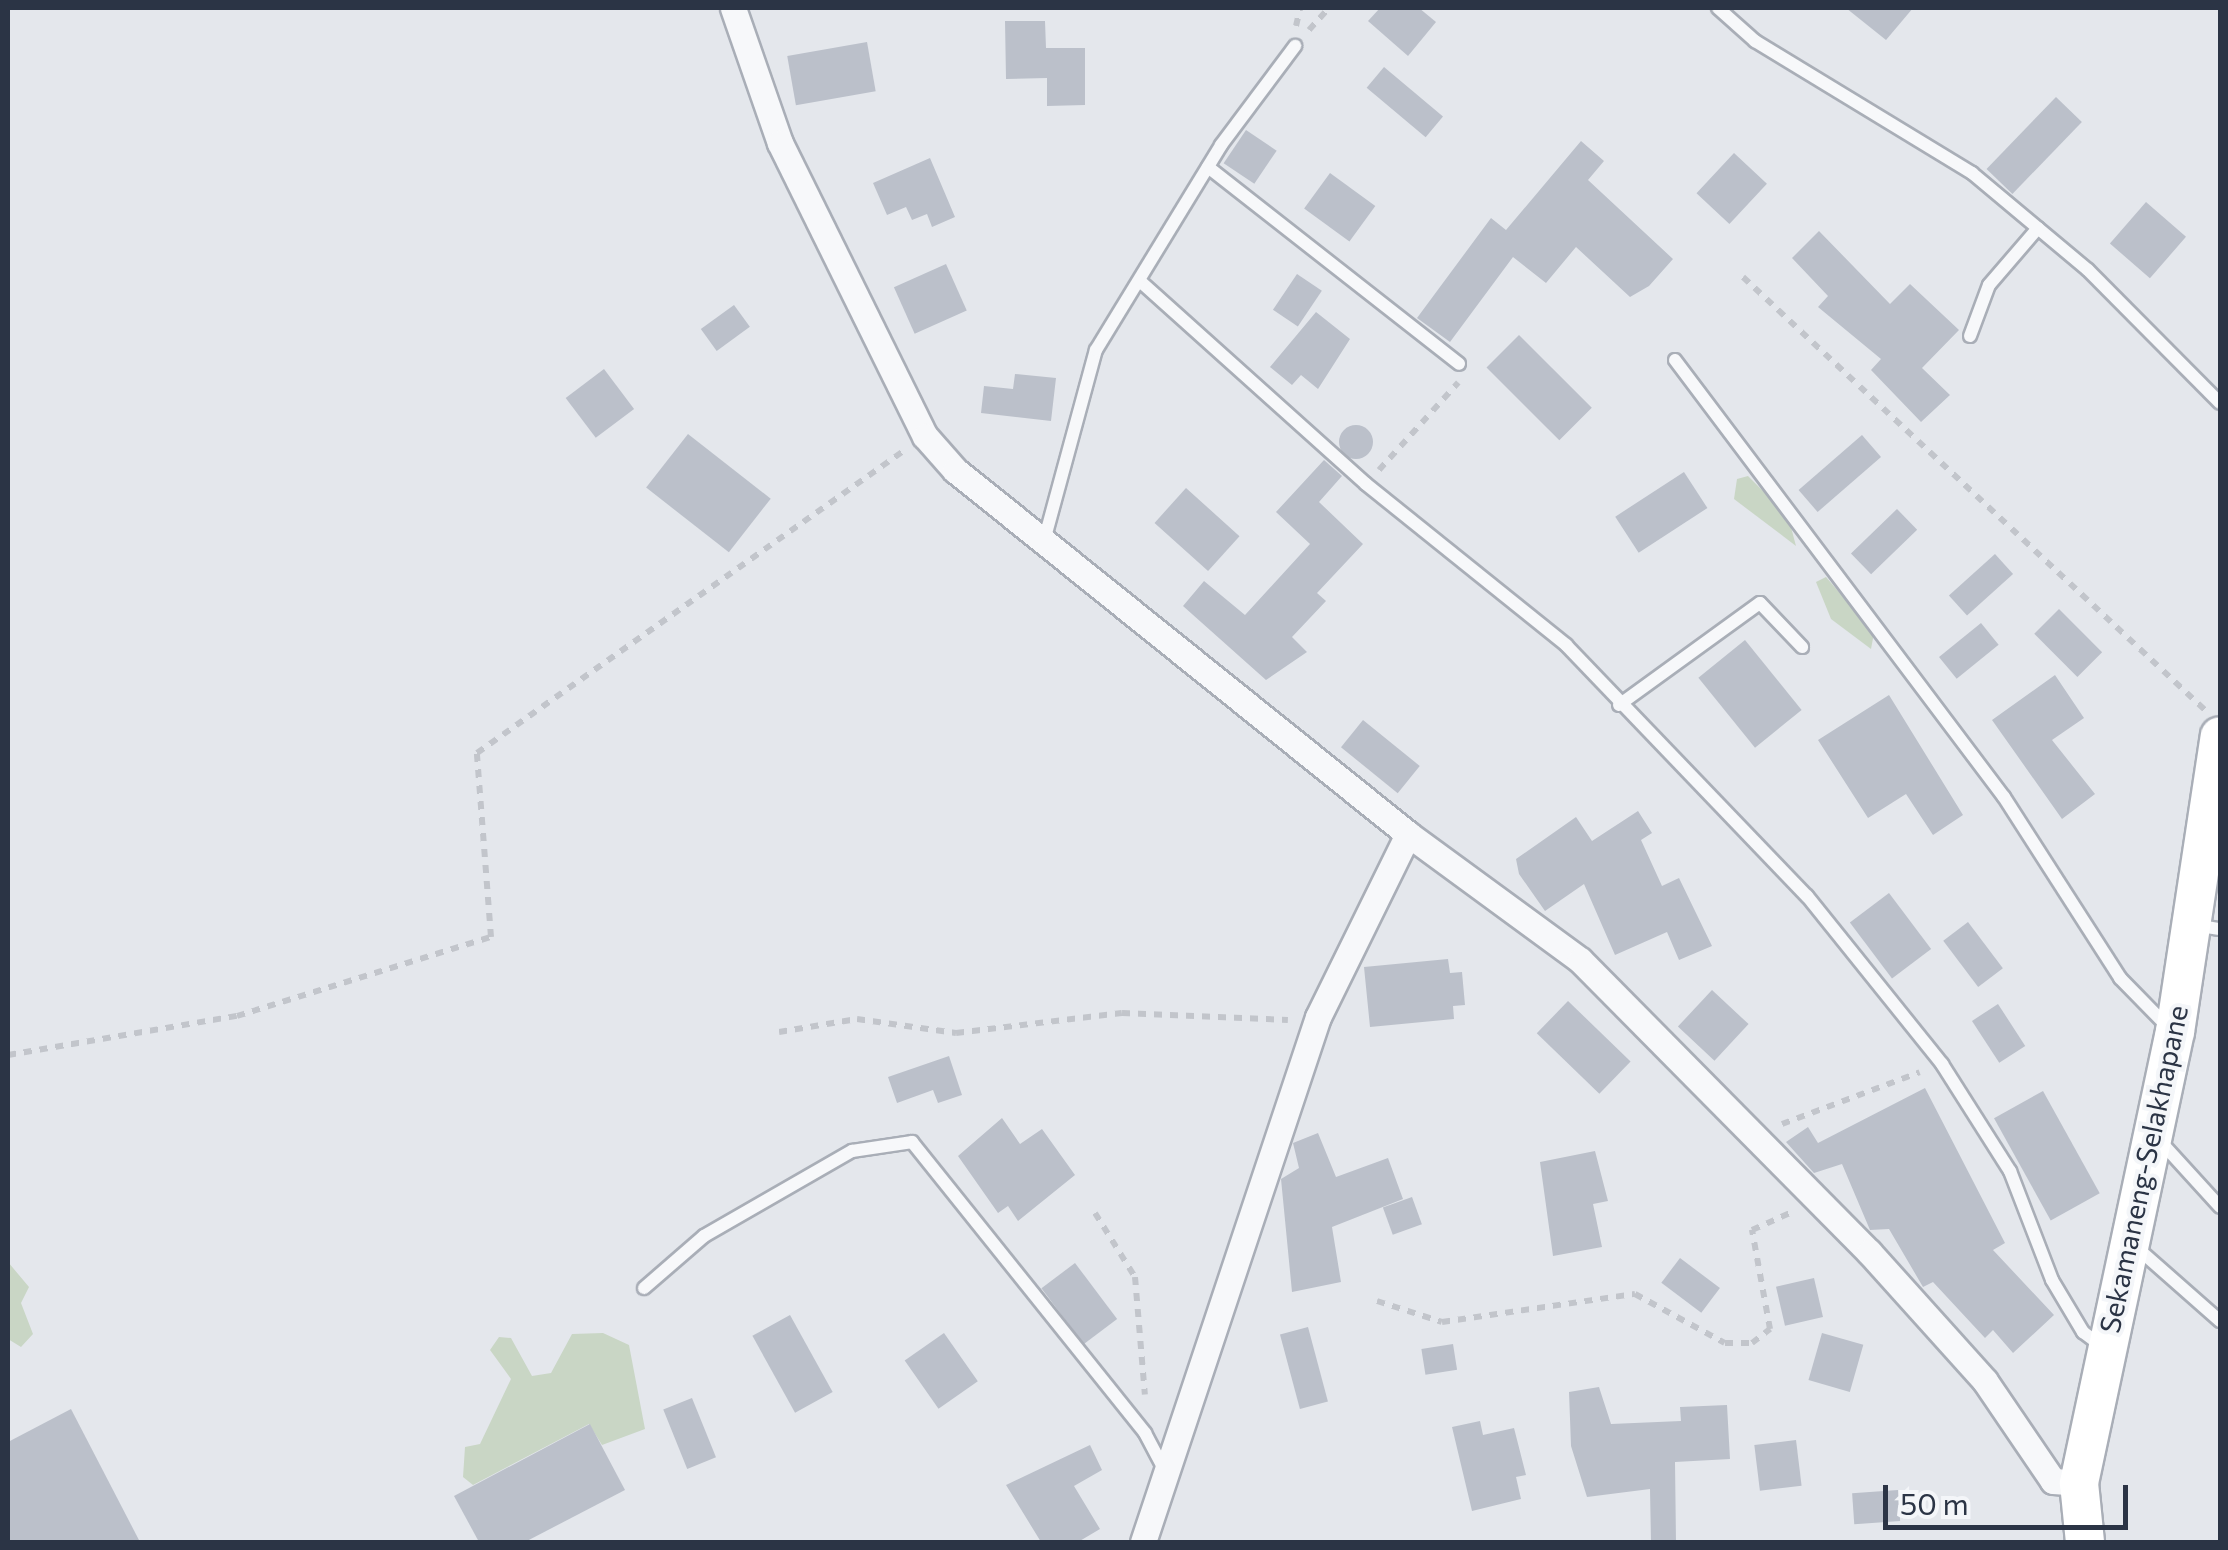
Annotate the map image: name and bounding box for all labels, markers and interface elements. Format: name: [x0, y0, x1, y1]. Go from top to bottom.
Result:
street label: Sekamaneng-Selakhapane: [2092, 1002, 2194, 1336]
scale bar: [1888, 1465, 2133, 1527]
text: 50 m: [1900, 1484, 1969, 1521]

